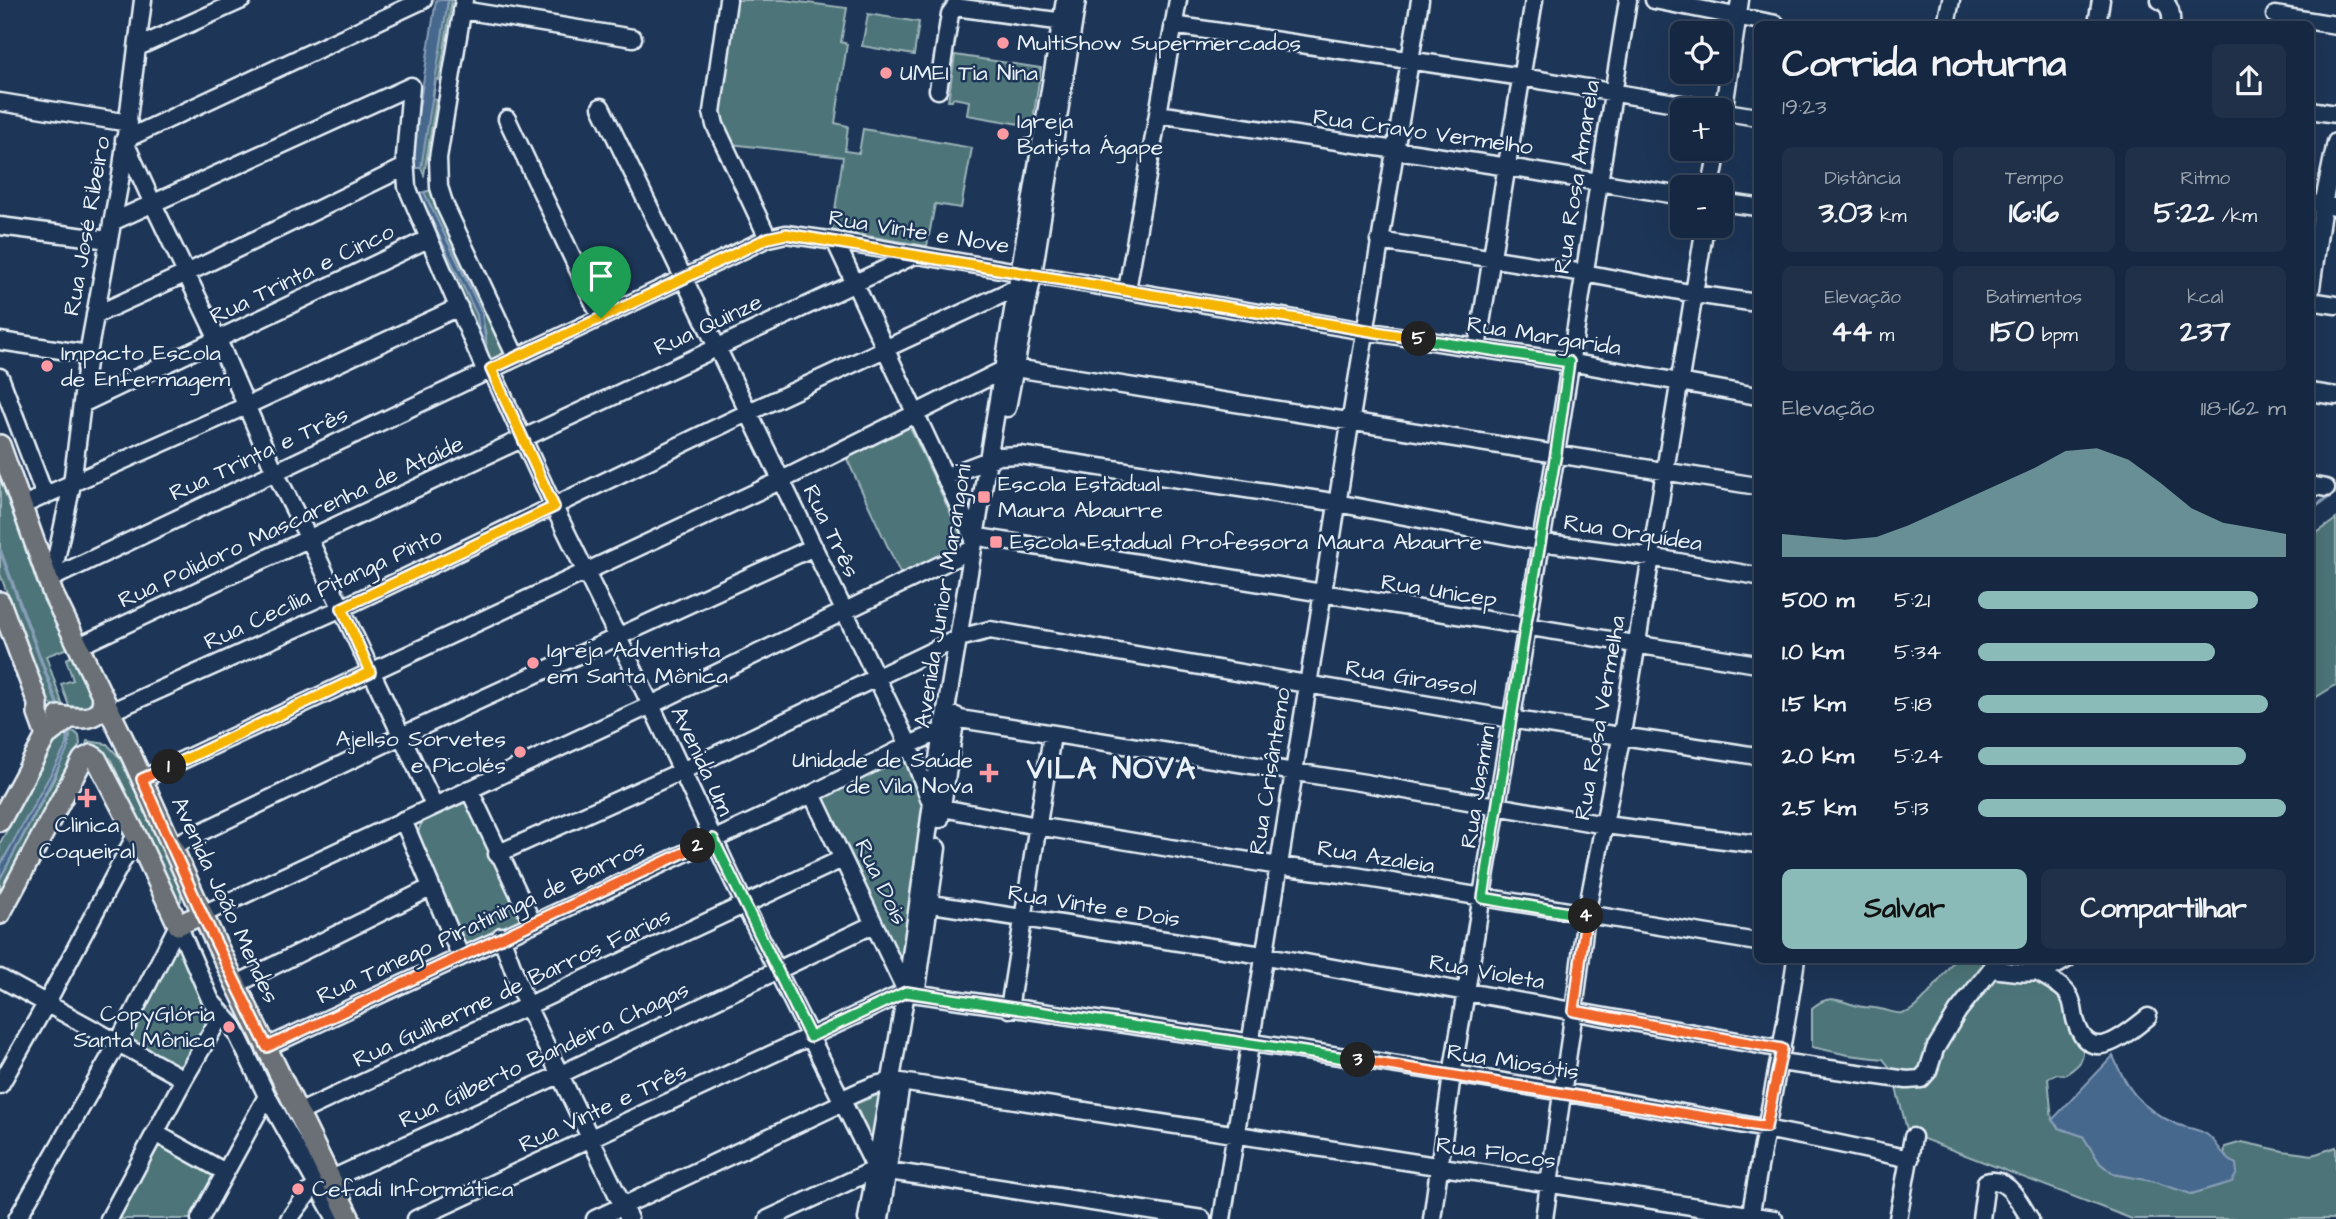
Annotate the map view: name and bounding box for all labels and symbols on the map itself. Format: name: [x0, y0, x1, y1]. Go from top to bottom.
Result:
place label: MultiShow Supermercados: [1017, 27, 1301, 59]
marker: MultiShow Supermercados: [995, 35, 1011, 51]
place label: UMEI Tia Nina: [900, 57, 1038, 89]
marker: UMEI Tia Nina: [878, 65, 894, 81]
street label: Rua Rosa Amarela: [1546, 78, 1608, 276]
street label: Rua Cravo Vermelho: [1311, 101, 1535, 163]
place label: Igreja Batista Ágape: [1017, 105, 1163, 164]
marker: Igreja Batista Ágape: [995, 126, 1011, 142]
street label: Rua José Ribeiro: [55, 134, 119, 318]
street label: Rua Vinte e Nove: [826, 202, 1012, 262]
street label: Rua Trinta e Cinco: [204, 215, 400, 333]
pin: [571, 246, 631, 318]
street label: Rua Quinze: [649, 286, 767, 364]
street label: Rua Margarida: [1464, 308, 1624, 365]
pin: 5: [1402, 322, 1436, 356]
place label: Impacto Escola de Enfermagem: [61, 337, 230, 396]
marker: Impacto Escola de Enfermagem: [39, 358, 55, 374]
street label: Rua Trinta e Três: [164, 399, 354, 509]
street label: Rua Polidoro Mascarenha de Ataíde: [113, 428, 469, 616]
street label: Avenida Junior Marangoni: [906, 461, 981, 730]
place label: Escola Estadual Maura Abaurre: [998, 468, 1163, 526]
street label: Rua Três: [795, 479, 867, 583]
marker: Escola Estadual Maura Abaurre: [976, 489, 992, 505]
street label: Rua Orquídea: [1561, 506, 1705, 560]
street label: Rua Cecília Pitanga Pinto: [199, 520, 448, 659]
place label: Escola Estadual Professora Maura Abaurre: [1010, 526, 1482, 558]
marker: Escola Estadual Professora Maura Abaurre: [988, 534, 1004, 550]
street label: Rua Unicep: [1379, 566, 1499, 616]
street label: Rua Rosa Vermelha: [1566, 613, 1634, 823]
place label: Igreja Adventista em Santa Mônica: [547, 634, 728, 692]
street label: Rua Girassol: [1343, 652, 1479, 704]
marker: Igreja Adventista em Santa Mônica: [525, 655, 541, 671]
street label: Rua Crisântemo: [1241, 685, 1299, 857]
street label: Avenida Um: [663, 701, 741, 821]
place label: Ajellso Sorvetes e Picolés: [336, 723, 506, 781]
street label: Rua Jasmim: [1453, 723, 1503, 851]
marker: Ajellso Sorvetes e Picolés: [512, 744, 528, 760]
place label: Unidade de Saúde de Vila Nova: [792, 744, 973, 802]
district label: VILA NOVA: [1026, 748, 1197, 790]
pin: 1: [152, 750, 186, 784]
marker: Unidade de Saúde de Vila Nova: [979, 763, 999, 783]
marker: Clinica Coqueiral: [77, 788, 97, 808]
street label: Avenida João Mendes: [163, 792, 287, 1008]
place label: Clinica Coqueiral: [39, 809, 135, 867]
pin: 2: [680, 828, 716, 864]
street label: Rua Tanego Piratininga de Barros: [312, 832, 651, 1013]
street label: Rua Azaleia: [1315, 832, 1437, 882]
street label: Rua Dois: [846, 834, 916, 930]
street label: Rua Vinte e Dois: [1006, 877, 1182, 935]
pin: 4: [1568, 898, 1604, 934]
street label: Rua Guilherme de Barros Farias: [348, 900, 676, 1076]
street label: Rua Violeta: [1427, 946, 1548, 998]
street label: Rua Gilberto Bandeira Chagas: [394, 974, 695, 1137]
place label: CopyGlória Santa Mônica: [74, 998, 215, 1056]
marker: CopyGlória Santa Mônica: [221, 1019, 237, 1035]
street label: Rua Miosótis: [1445, 1036, 1581, 1088]
pin: 3: [1340, 1042, 1376, 1078]
street label: Rua Vinte e Três: [514, 1055, 692, 1161]
street label: Rua Flocos: [1434, 1129, 1558, 1177]
place label: Cefadi Informática: [312, 1173, 514, 1205]
marker: Cefadi Informática: [290, 1181, 306, 1197]

